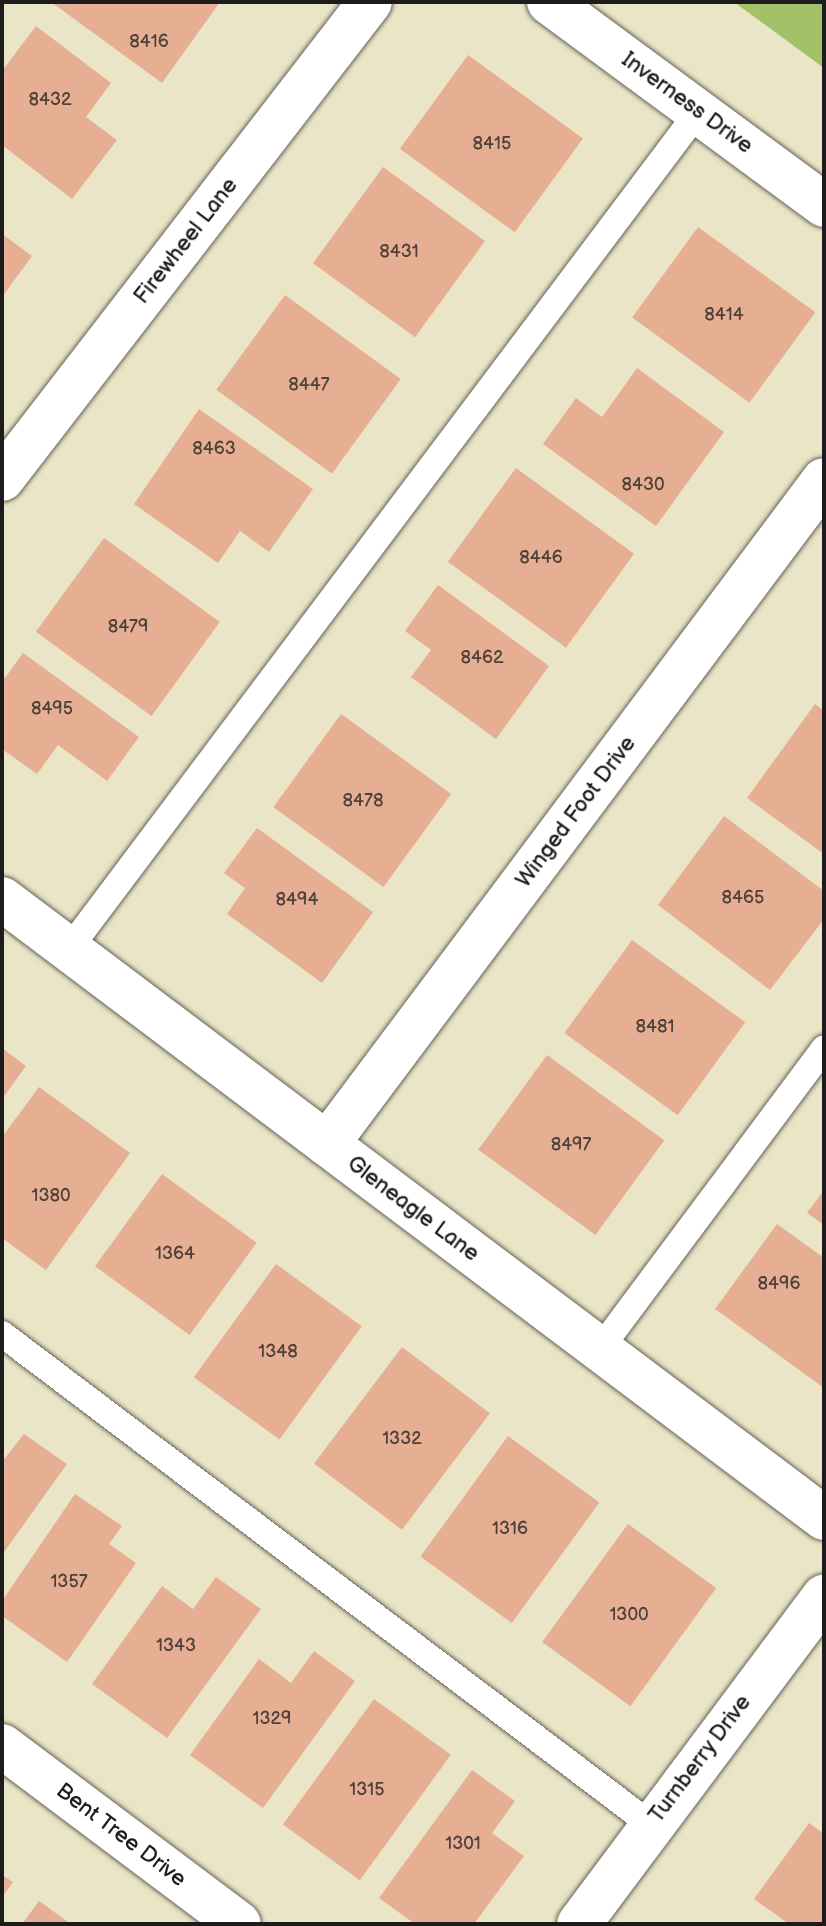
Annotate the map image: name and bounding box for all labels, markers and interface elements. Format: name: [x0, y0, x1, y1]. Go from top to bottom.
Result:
house number: 8416: [129, 31, 169, 53]
street label: Inverness Drive: [616, 47, 758, 159]
house number: 8432: [28, 89, 72, 111]
house number: 8415: [473, 133, 511, 155]
street label: Firewheel Lane: [129, 173, 243, 309]
house number: 8431: [379, 241, 419, 263]
house number: 8414: [704, 304, 744, 326]
house number: 8447: [288, 374, 330, 396]
house number: 8463: [192, 438, 236, 460]
house number: 8430: [621, 474, 665, 496]
house number: 8446: [519, 547, 563, 569]
house number: 8479: [108, 616, 148, 638]
house number: 8462: [460, 647, 504, 669]
house number: 8495: [31, 698, 73, 720]
street label: Winged Foot Drive: [511, 731, 641, 893]
house number: 8478: [343, 790, 383, 812]
house number: 8465: [722, 887, 764, 909]
house number: 8494: [276, 889, 318, 911]
house number: 8481: [636, 1016, 674, 1038]
house number: 8497: [551, 1134, 591, 1156]
street label: Gleneagle Lane: [342, 1151, 484, 1267]
house number: 1380: [31, 1185, 71, 1207]
house number: 1364: [155, 1243, 195, 1265]
house number: 8496: [758, 1273, 800, 1295]
house number: 1348: [258, 1341, 298, 1363]
house number: 1332: [382, 1428, 422, 1450]
house number: 1316: [492, 1518, 528, 1540]
house number: 1357: [50, 1571, 88, 1593]
house number: 1300: [609, 1604, 649, 1626]
house number: 1343: [156, 1635, 196, 1657]
street label: Turnberry Drive: [643, 1689, 757, 1829]
house number: 1329: [252, 1708, 292, 1730]
street label: Bent Tree Drive: [51, 1777, 191, 1893]
house number: 1315: [349, 1779, 385, 1801]
house number: 1301: [445, 1833, 481, 1855]

